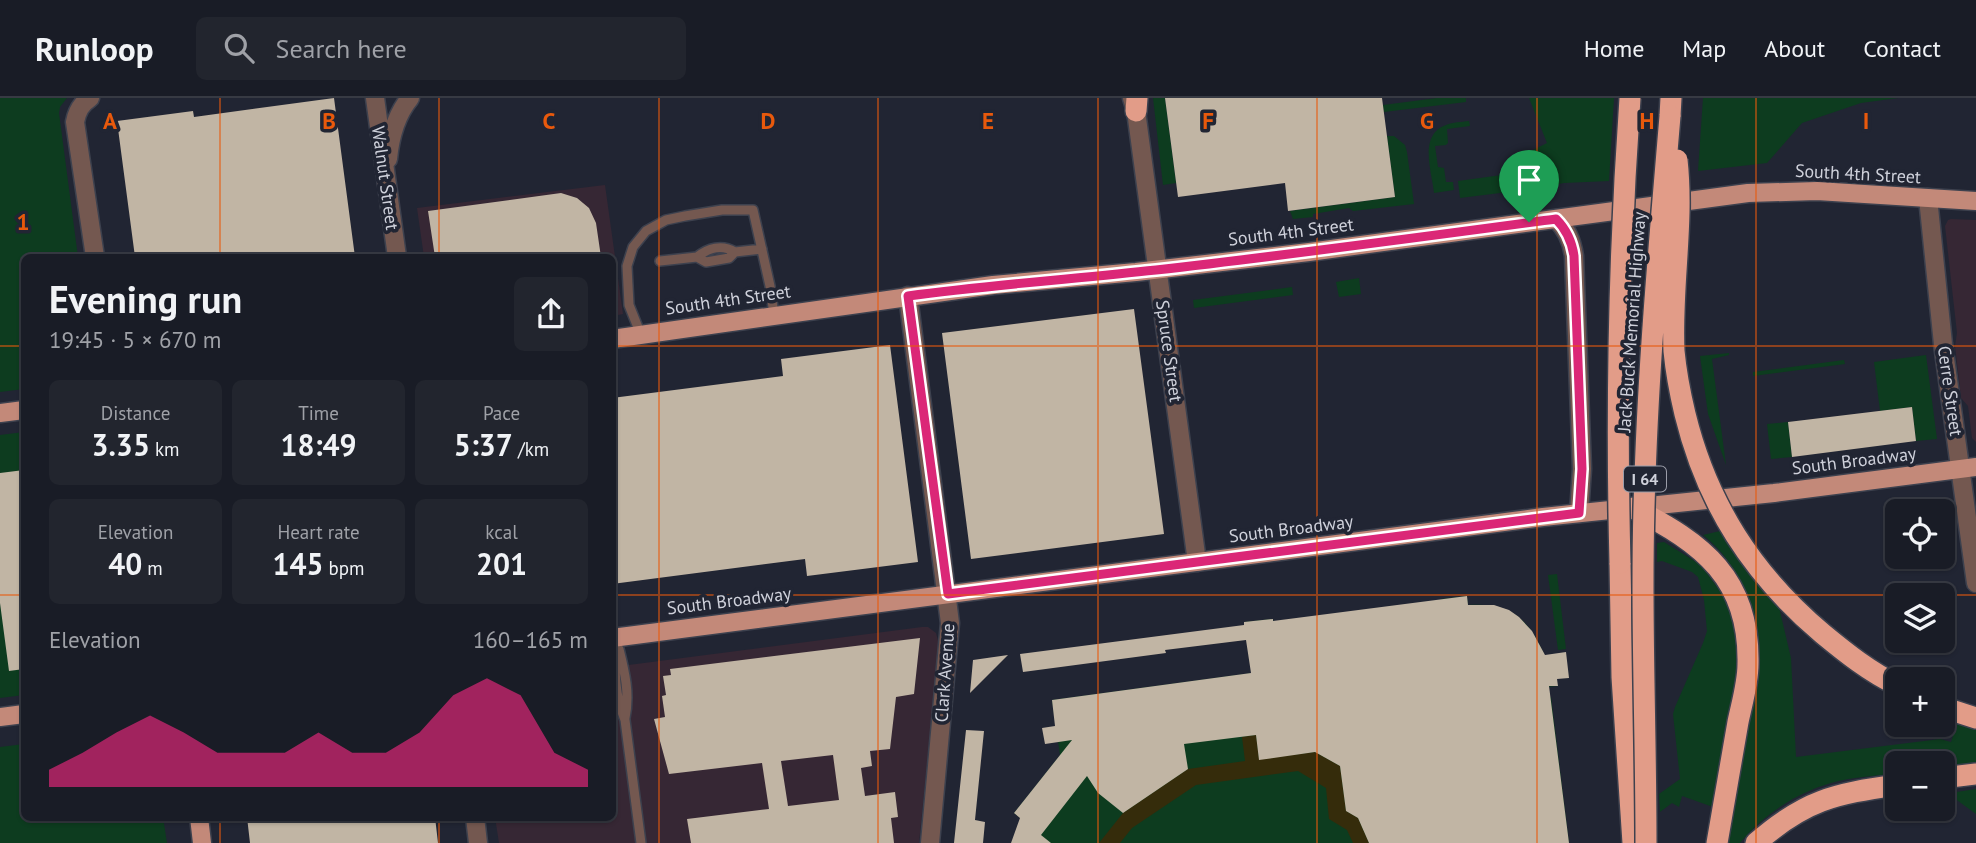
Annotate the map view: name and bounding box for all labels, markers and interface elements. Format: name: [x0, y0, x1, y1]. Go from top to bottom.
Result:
search box: [196, 17, 686, 80]
text: Runloop: [35, 27, 154, 70]
icon: search: [220, 29, 258, 67]
text: Search here: [276, 32, 407, 65]
text: Home: [1584, 33, 1644, 64]
text: Map: [1682, 33, 1726, 64]
text: About: [1764, 33, 1825, 64]
text: Contact: [1863, 33, 1941, 64]
text: A: [103, 106, 117, 135]
text: B: [322, 106, 336, 135]
text: C: [543, 106, 556, 135]
text: D: [761, 106, 775, 135]
text: E: [982, 106, 994, 135]
text: F: [1202, 106, 1214, 135]
text: G: [1420, 106, 1434, 135]
text: H: [1640, 106, 1654, 135]
text: I: [1863, 106, 1869, 135]
street label: Walnut Street: [367, 124, 404, 231]
pin: [1499, 150, 1559, 222]
street label: South 4th Street: [1794, 159, 1922, 188]
icon: arrive: [1510, 161, 1548, 199]
text: 1: [16, 207, 30, 236]
street label: Jack Buck Memorial Highway: [1612, 210, 1651, 434]
street label: South 4th Street: [1227, 212, 1355, 251]
text: Evening run: [49, 274, 242, 323]
button: share: [514, 277, 588, 351]
street label: South 4th Street: [664, 279, 792, 320]
street label: Spruce Street: [1151, 298, 1188, 403]
text: 19:45 · 5 × 670 m: [49, 325, 221, 354]
street label: Cerre Street: [1933, 344, 1968, 438]
text: Distance: [101, 401, 170, 425]
text: Time: [298, 401, 339, 425]
text: Pace: [483, 401, 520, 425]
text: 3.35: [91, 425, 150, 464]
text: 18:49: [280, 425, 357, 464]
text: 5:37: [454, 425, 513, 464]
text: km: [150, 437, 180, 461]
text: /km: [513, 437, 549, 461]
street label: South Broadway: [1790, 441, 1918, 480]
road number: I 64: [1624, 466, 1666, 492]
map controls: [1885, 499, 1955, 821]
button: locate: [1885, 499, 1955, 569]
street label: South Broadway: [1227, 509, 1355, 548]
text: Elevation: [98, 520, 173, 544]
text: Heart rate: [277, 520, 360, 544]
text: kcal: [485, 520, 518, 544]
text: 40: [108, 544, 142, 583]
text: 145: [272, 544, 323, 583]
text: 201: [476, 544, 527, 583]
text: m: [142, 556, 163, 580]
text: bpm: [323, 556, 365, 580]
street label: South Broadway: [665, 581, 793, 620]
button: layers: [1885, 583, 1955, 653]
street label: Clark Avenue: [930, 623, 959, 723]
text: Elevation: [49, 625, 141, 654]
text: 160–165 m: [473, 625, 588, 654]
button: +: [1885, 667, 1955, 737]
button: −: [1885, 751, 1955, 821]

